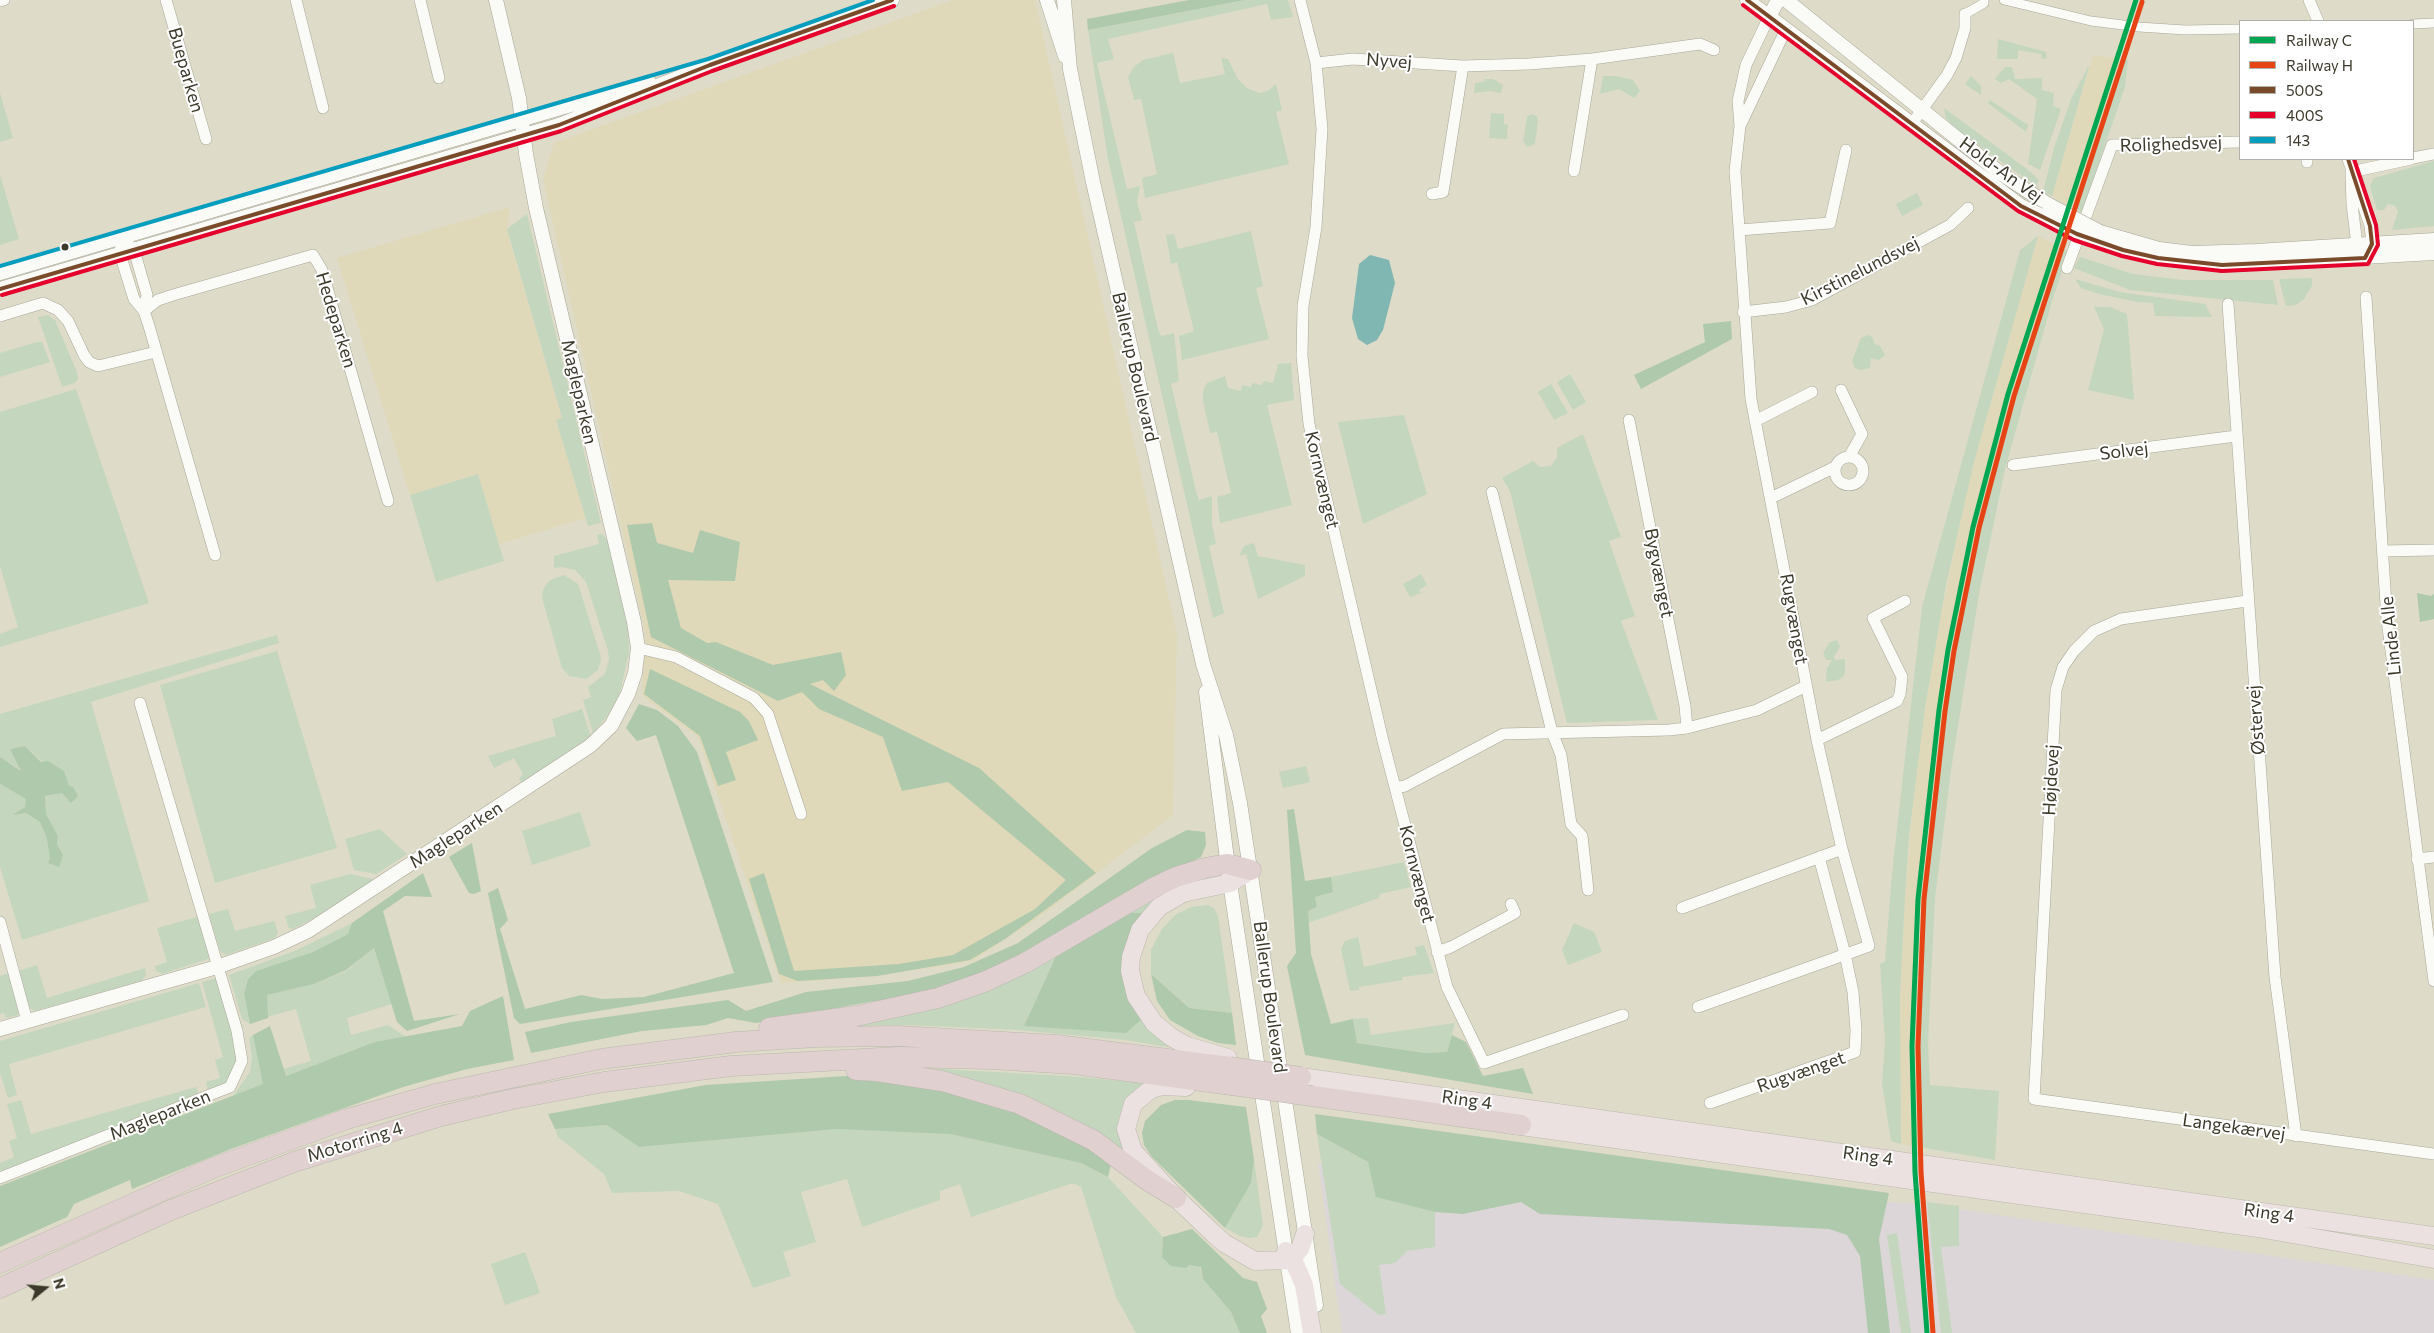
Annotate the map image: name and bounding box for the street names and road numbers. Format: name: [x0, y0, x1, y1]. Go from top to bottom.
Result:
street label: Bueparken: [164, 25, 208, 115]
street label: Nyvej: [1365, 49, 1413, 73]
street label: Rolighedsvej: [2119, 131, 2223, 157]
street label: Hold-An Vej: [1955, 133, 2047, 207]
street label: Kirstinelundsvej: [1797, 232, 1923, 310]
street label: Hedeparken: [311, 269, 361, 371]
street label: Ballerup Boulevard: [1107, 290, 1163, 444]
street label: Magleparken: [556, 338, 602, 446]
street label: Kornvænget: [1300, 429, 1344, 531]
street label: Solvej: [2098, 437, 2150, 465]
street label: Bygvænget: [1640, 526, 1678, 620]
street label: Rugvænget: [1775, 572, 1813, 666]
street label: Linde Alle: [2376, 595, 2406, 677]
street label: Østervej: [2243, 684, 2269, 756]
street label: Højdevej: [2038, 744, 2064, 816]
street label: Magleparken: [405, 797, 507, 873]
street label: Kornvænget: [1394, 823, 1440, 925]
street label: Ballerup Boulevard: [1249, 920, 1291, 1074]
street label: Rugvænget: [1754, 1047, 1848, 1097]
street label: Magleparken: [106, 1085, 214, 1145]
street label: Ring 4: [1440, 1086, 1494, 1114]
street label: Langekærvej: [2181, 1109, 2287, 1145]
street label: Motorring 4: [304, 1117, 406, 1167]
street label: Ring 4: [1841, 1142, 1895, 1170]
street label: Ring 4: [2242, 1199, 2296, 1227]

